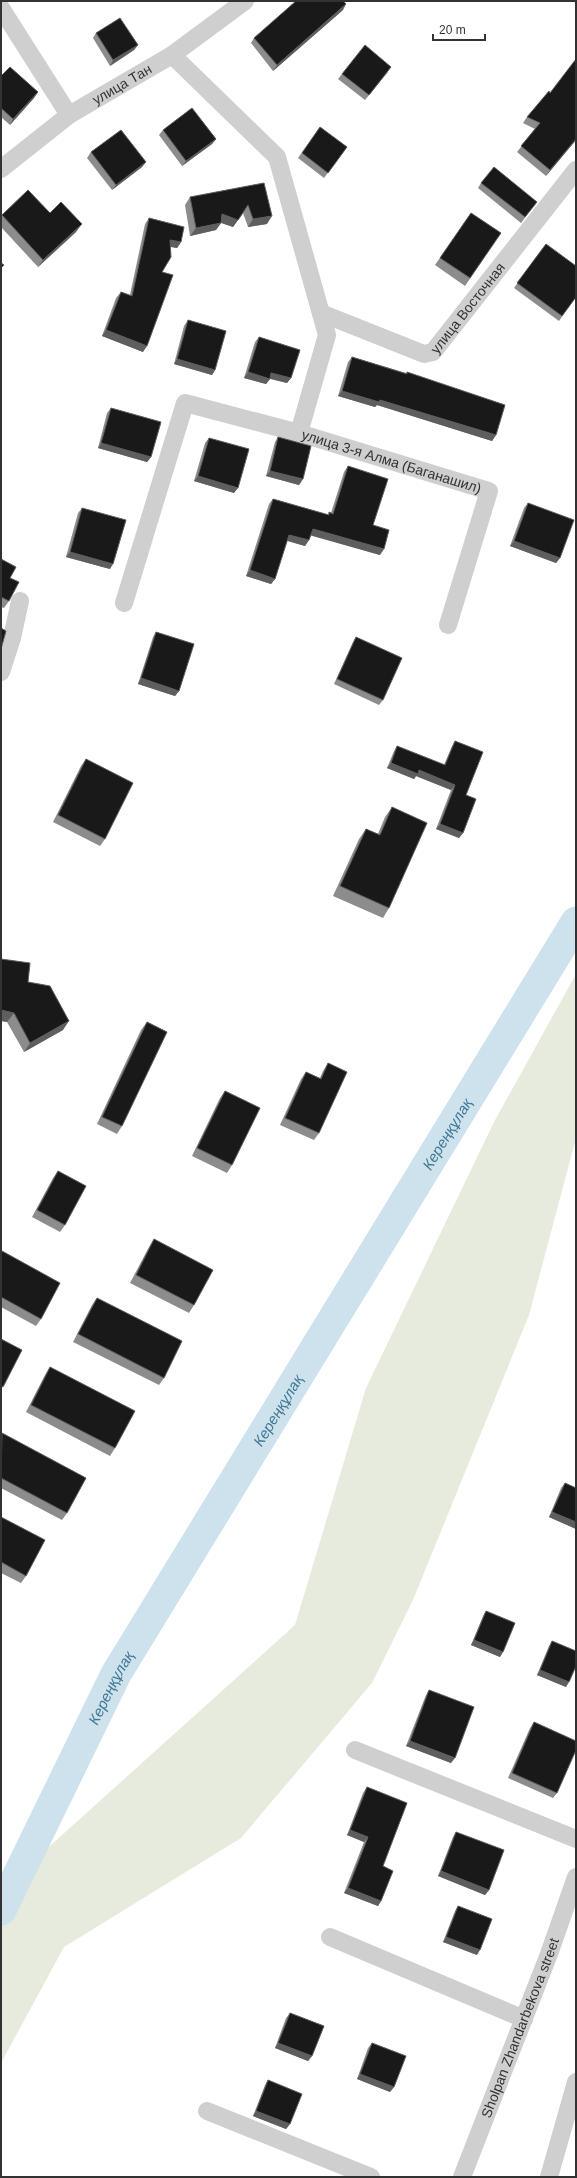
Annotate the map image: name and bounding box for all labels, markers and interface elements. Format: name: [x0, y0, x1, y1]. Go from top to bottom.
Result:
scale bar: [433, 16, 485, 42]
text: 20 m: [439, 23, 466, 37]
street label: улица Тан: [89, 61, 154, 108]
street label: улица Восточная: [427, 260, 508, 357]
street label: улица 3-я Алма (Баганашил): [300, 426, 483, 496]
water label: Кереңқұлақ: [418, 1094, 475, 1172]
water label: Кереңқұлақ: [249, 1370, 306, 1449]
water label: Кереңқұлақ: [84, 1647, 137, 1727]
street label: Sholpan Zhandarbekova street: [478, 1936, 562, 2120]

